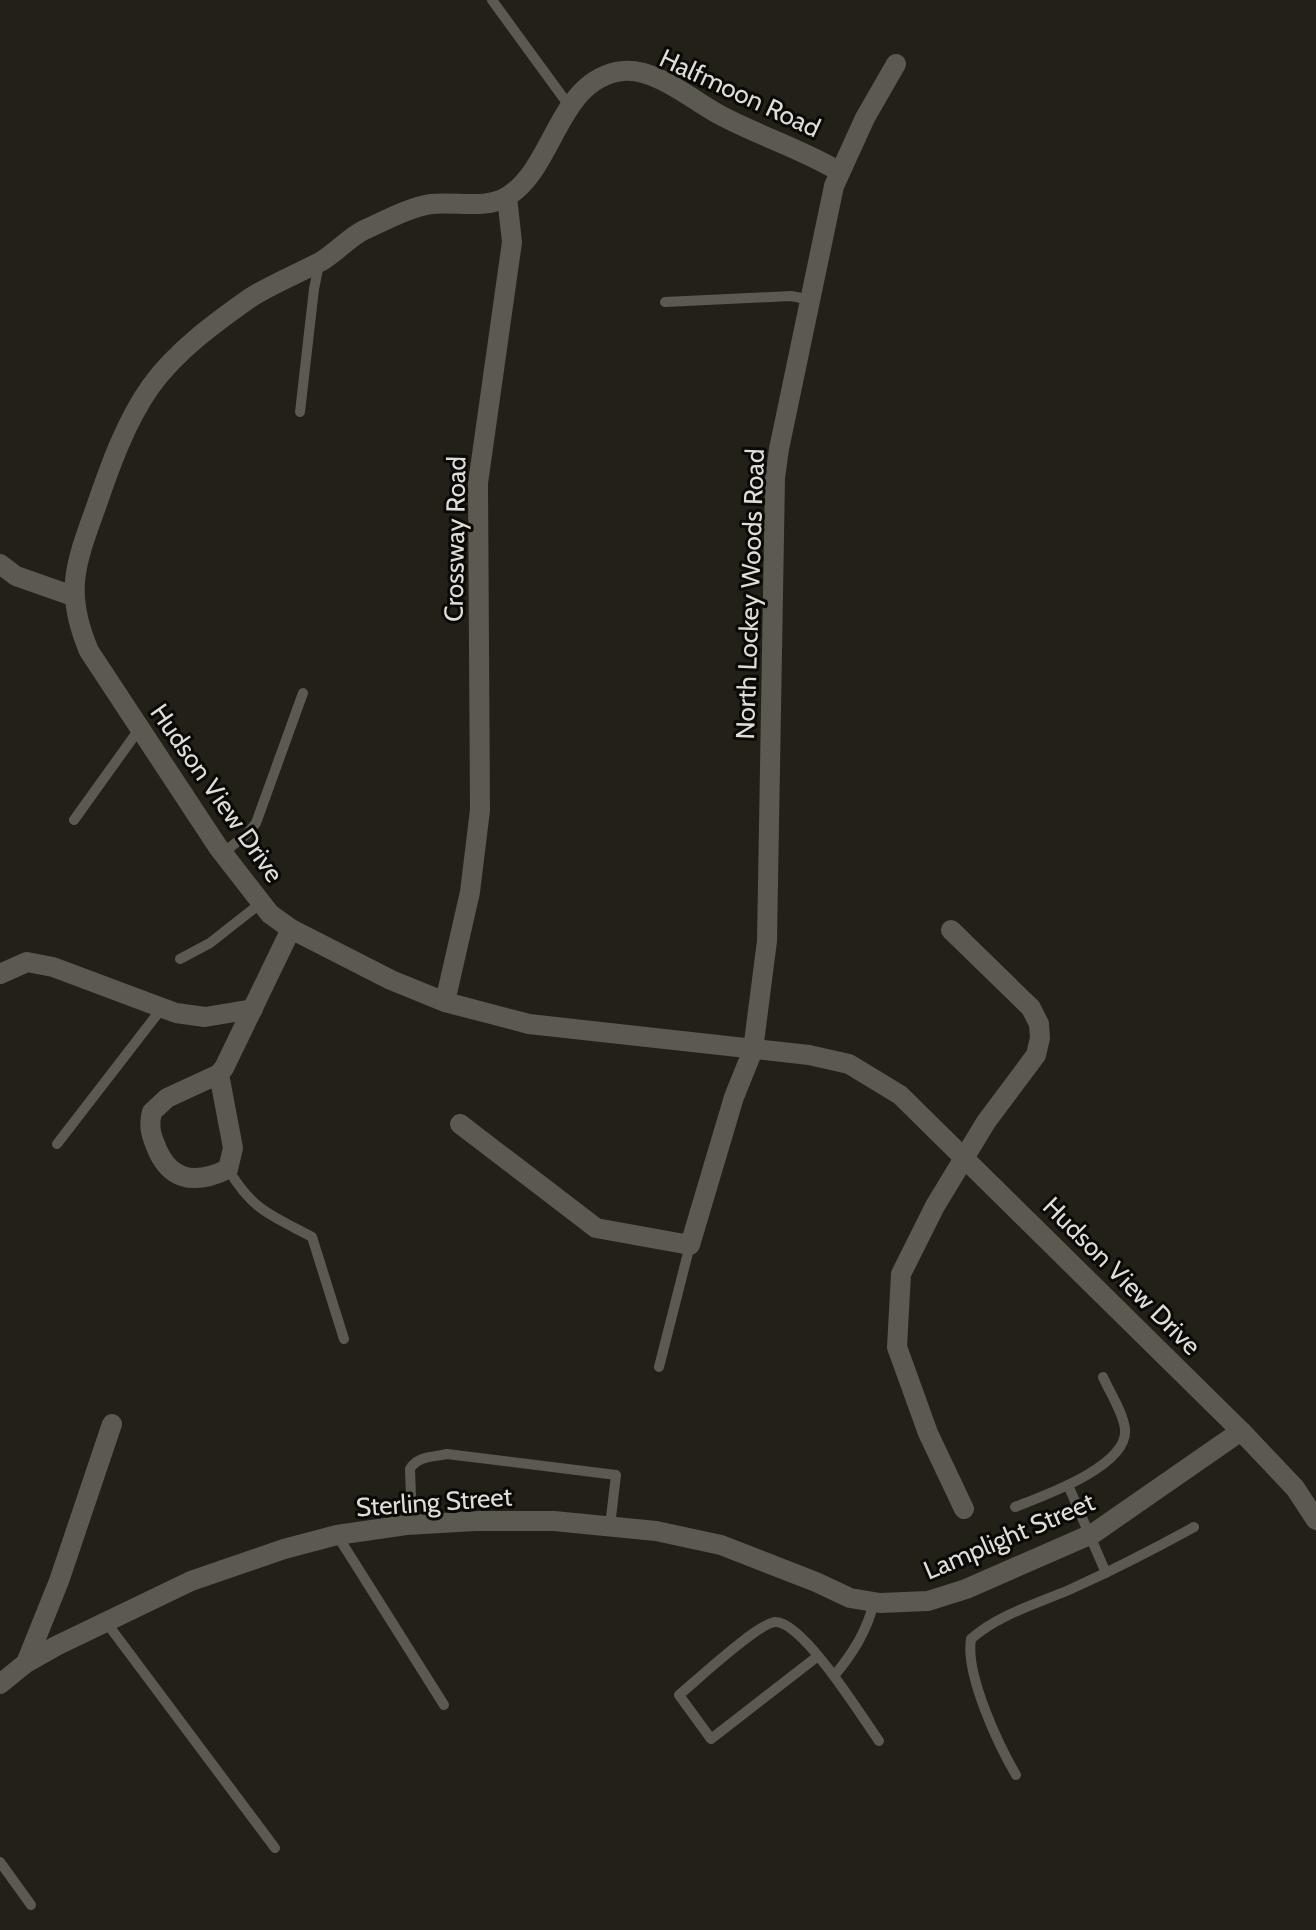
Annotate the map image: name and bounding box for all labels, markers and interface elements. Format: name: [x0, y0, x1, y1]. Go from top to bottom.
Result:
street label: Halfmoon Road: [655, 42, 825, 144]
street label: North Lockey Woods Road: [729, 448, 771, 740]
street label: Crossway Road: [438, 456, 472, 622]
street label: Hudson View Drive: [144, 698, 290, 888]
street label: Hudson View Drive: [1036, 1190, 1208, 1362]
street label: Sterling Street: [355, 1481, 514, 1523]
street label: Lamplight Street: [919, 1485, 1100, 1586]

